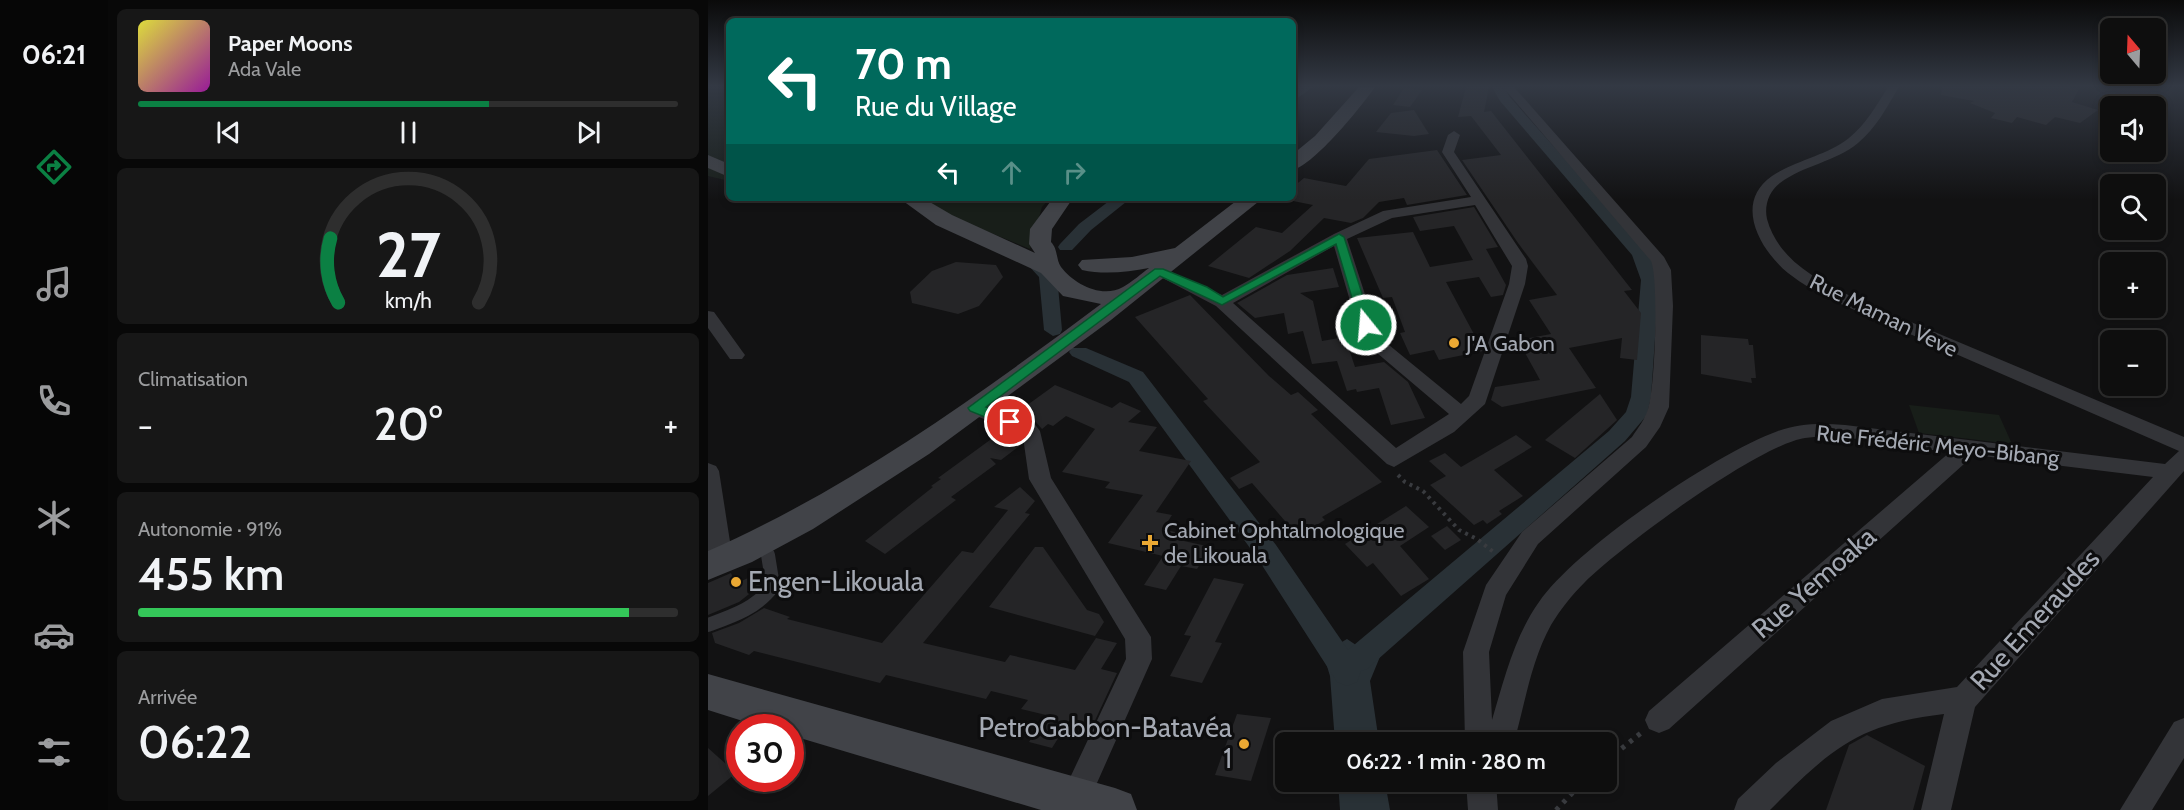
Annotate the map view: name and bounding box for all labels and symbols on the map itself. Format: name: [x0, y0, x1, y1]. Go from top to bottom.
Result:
north arrow: [2100, 18, 2166, 84]
street label: Rue Maman Veve: [1805, 268, 1962, 363]
position arrow: [1334, 293, 1398, 357]
place label: J'A Gabon: [1465, 330, 1555, 357]
marker: J'A Gabon: [1447, 336, 1461, 350]
pin: [984, 396, 1035, 447]
street label: Rue Frédéric Meyo-Bibang: [1815, 419, 2062, 472]
place label: Cabinet Ophtalmologique de Likouala: [1164, 517, 1405, 569]
street label: Rue Yemoaka: [1745, 520, 1882, 645]
marker: Cabinet Ophtalmologique de Likouala: [1141, 534, 1159, 552]
street label: Rue Emeraudes: [1963, 543, 2106, 697]
place label: Engen-Likouala: [748, 565, 924, 598]
marker: Engen-Likouala: [729, 575, 743, 589]
place label: PetroGabbon-Batavéa 1: [979, 711, 1232, 775]
speed limit sign: 30: [726, 714, 804, 792]
marker: PetroGabbon-Batavéa 1: [1237, 737, 1251, 751]

